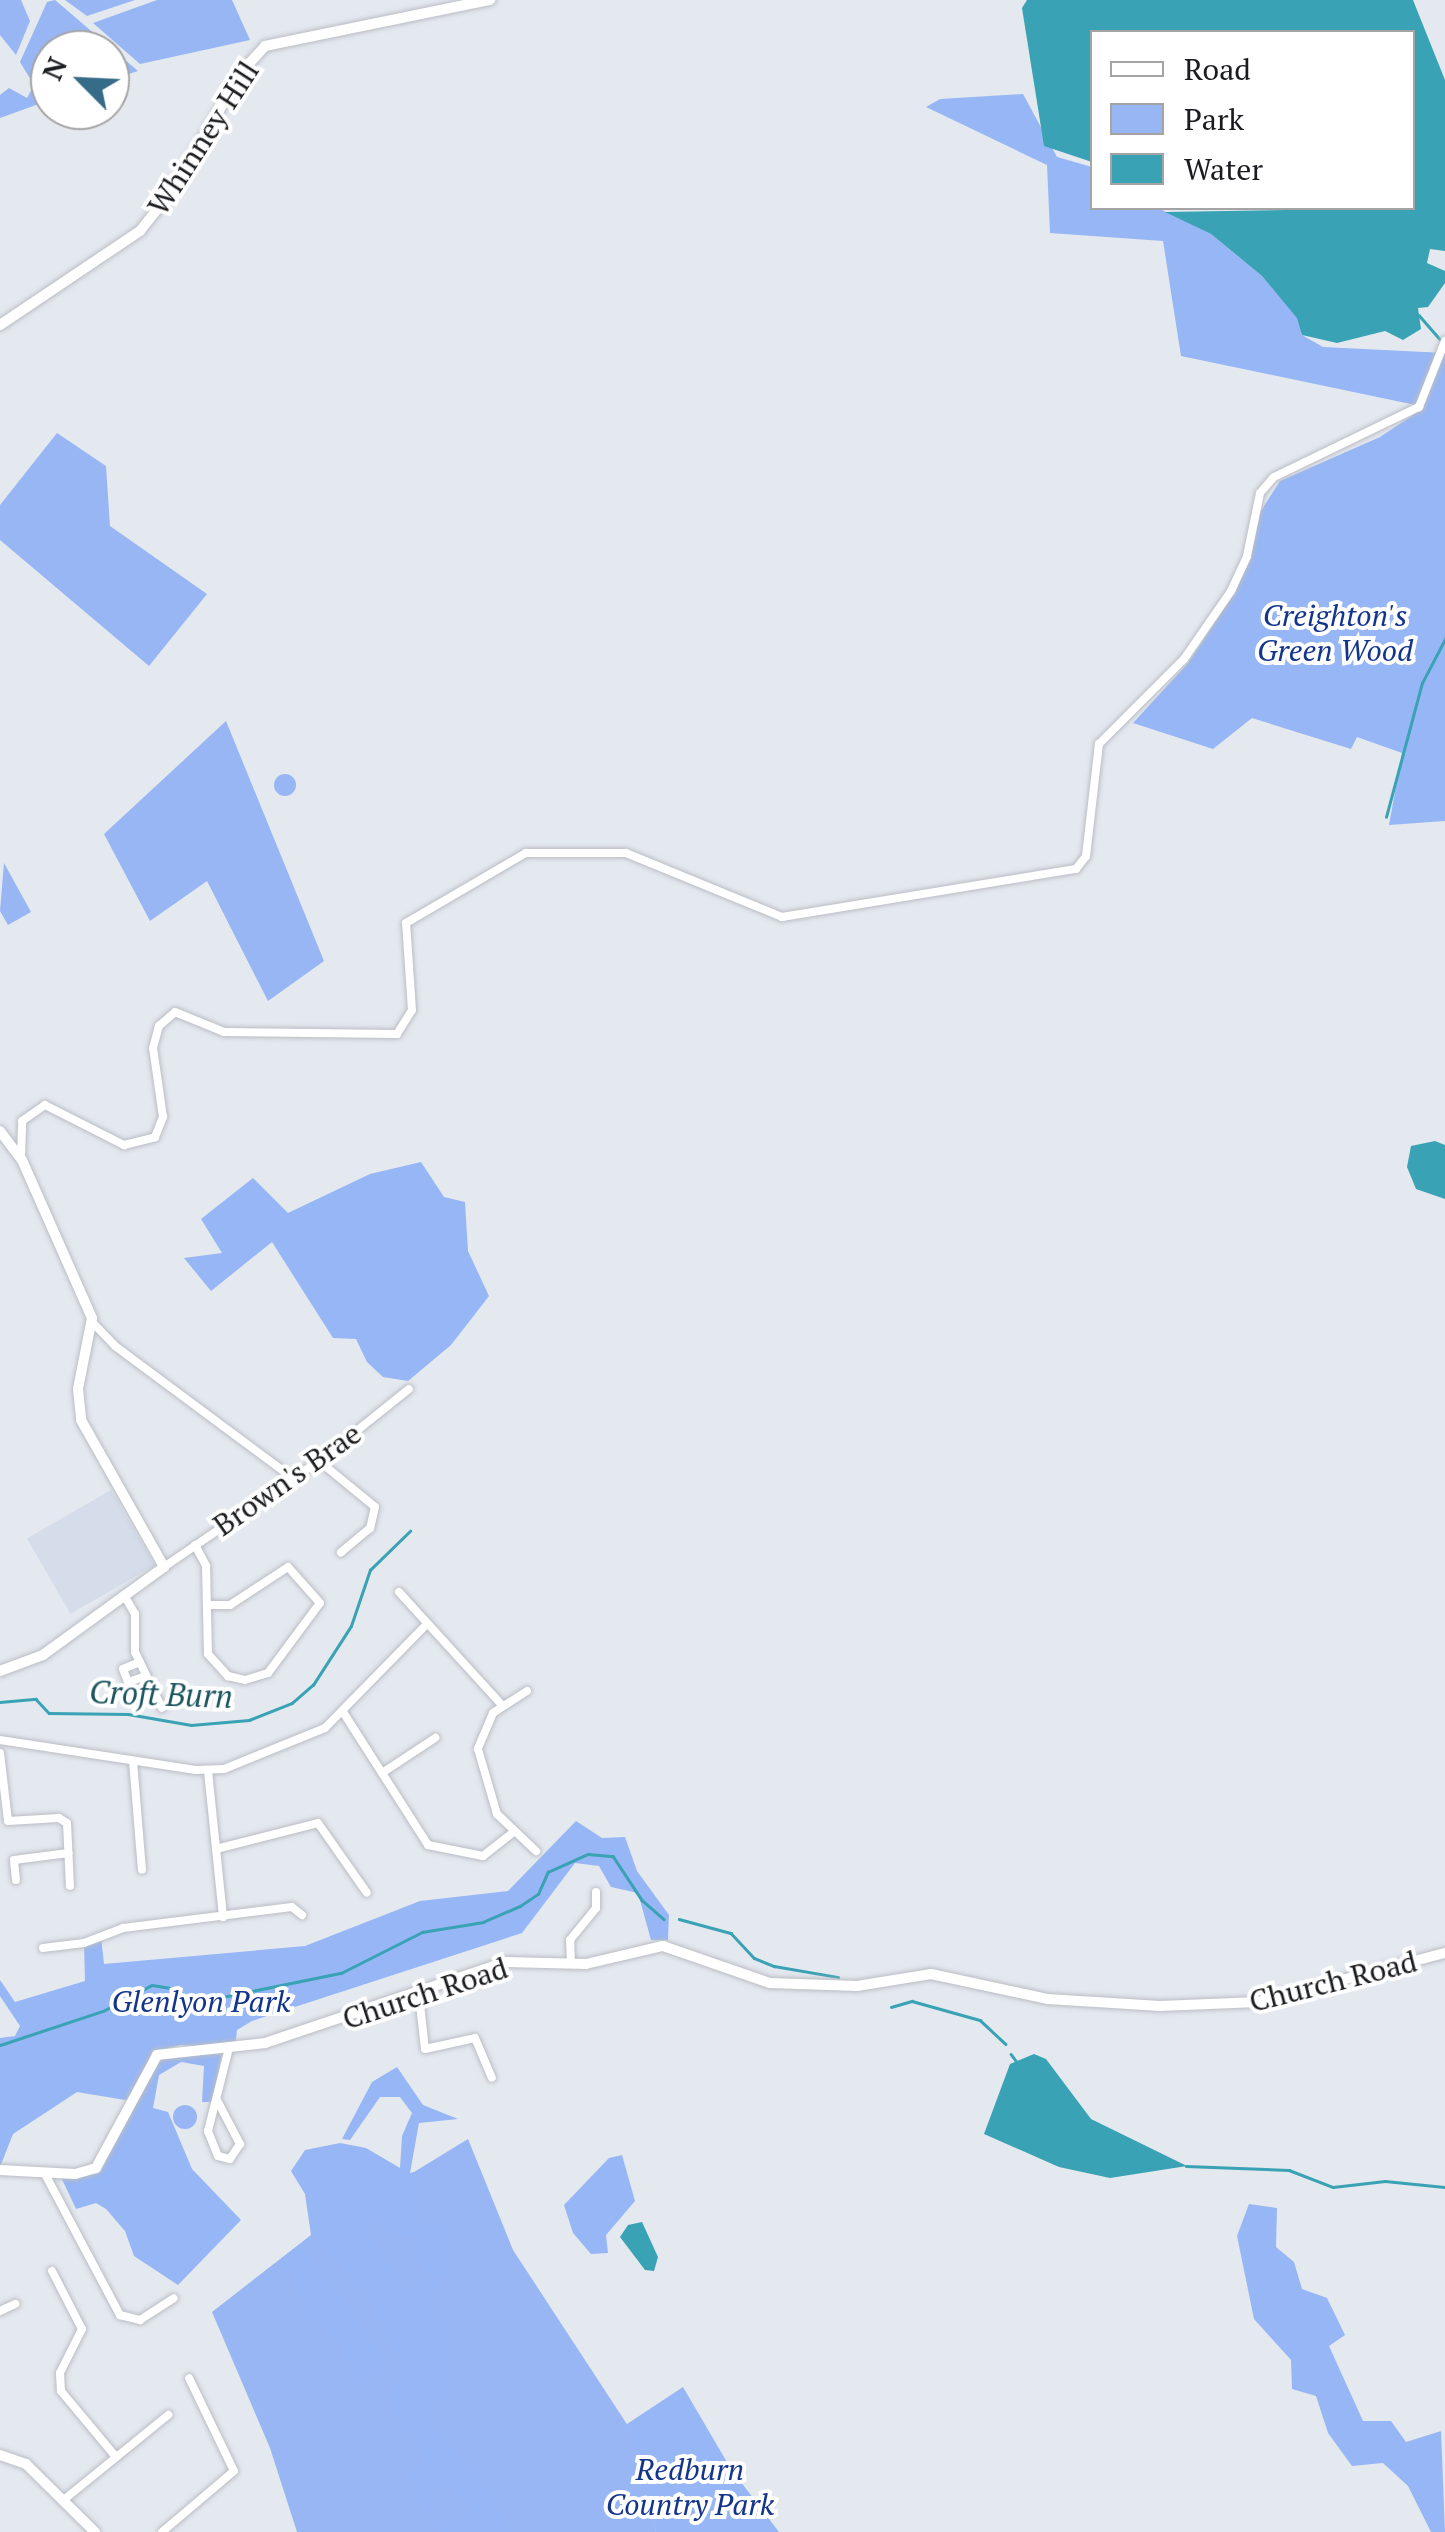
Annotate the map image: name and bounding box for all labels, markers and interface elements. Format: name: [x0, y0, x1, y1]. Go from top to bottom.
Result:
north arrow: [30, 30, 130, 130]
legend: [1090, 30, 1415, 210]
text: Road: [1184, 49, 1251, 89]
text: N: [33, 51, 75, 86]
street label: Whinney Hill: [140, 54, 266, 222]
text: Park: [1184, 99, 1244, 139]
text: Water: [1184, 149, 1263, 189]
park label: Creighton's Green Wood: [1257, 597, 1413, 668]
street label: Brown's Brae: [206, 1415, 368, 1543]
water label: Croft Burn: [89, 1672, 233, 1716]
street label: Church Road: [1245, 1943, 1421, 2019]
street label: Church Road: [338, 1949, 512, 2037]
park label: Glenlyon Park: [112, 1983, 290, 2019]
park label: Redburn Country Park: [606, 2451, 774, 2522]

